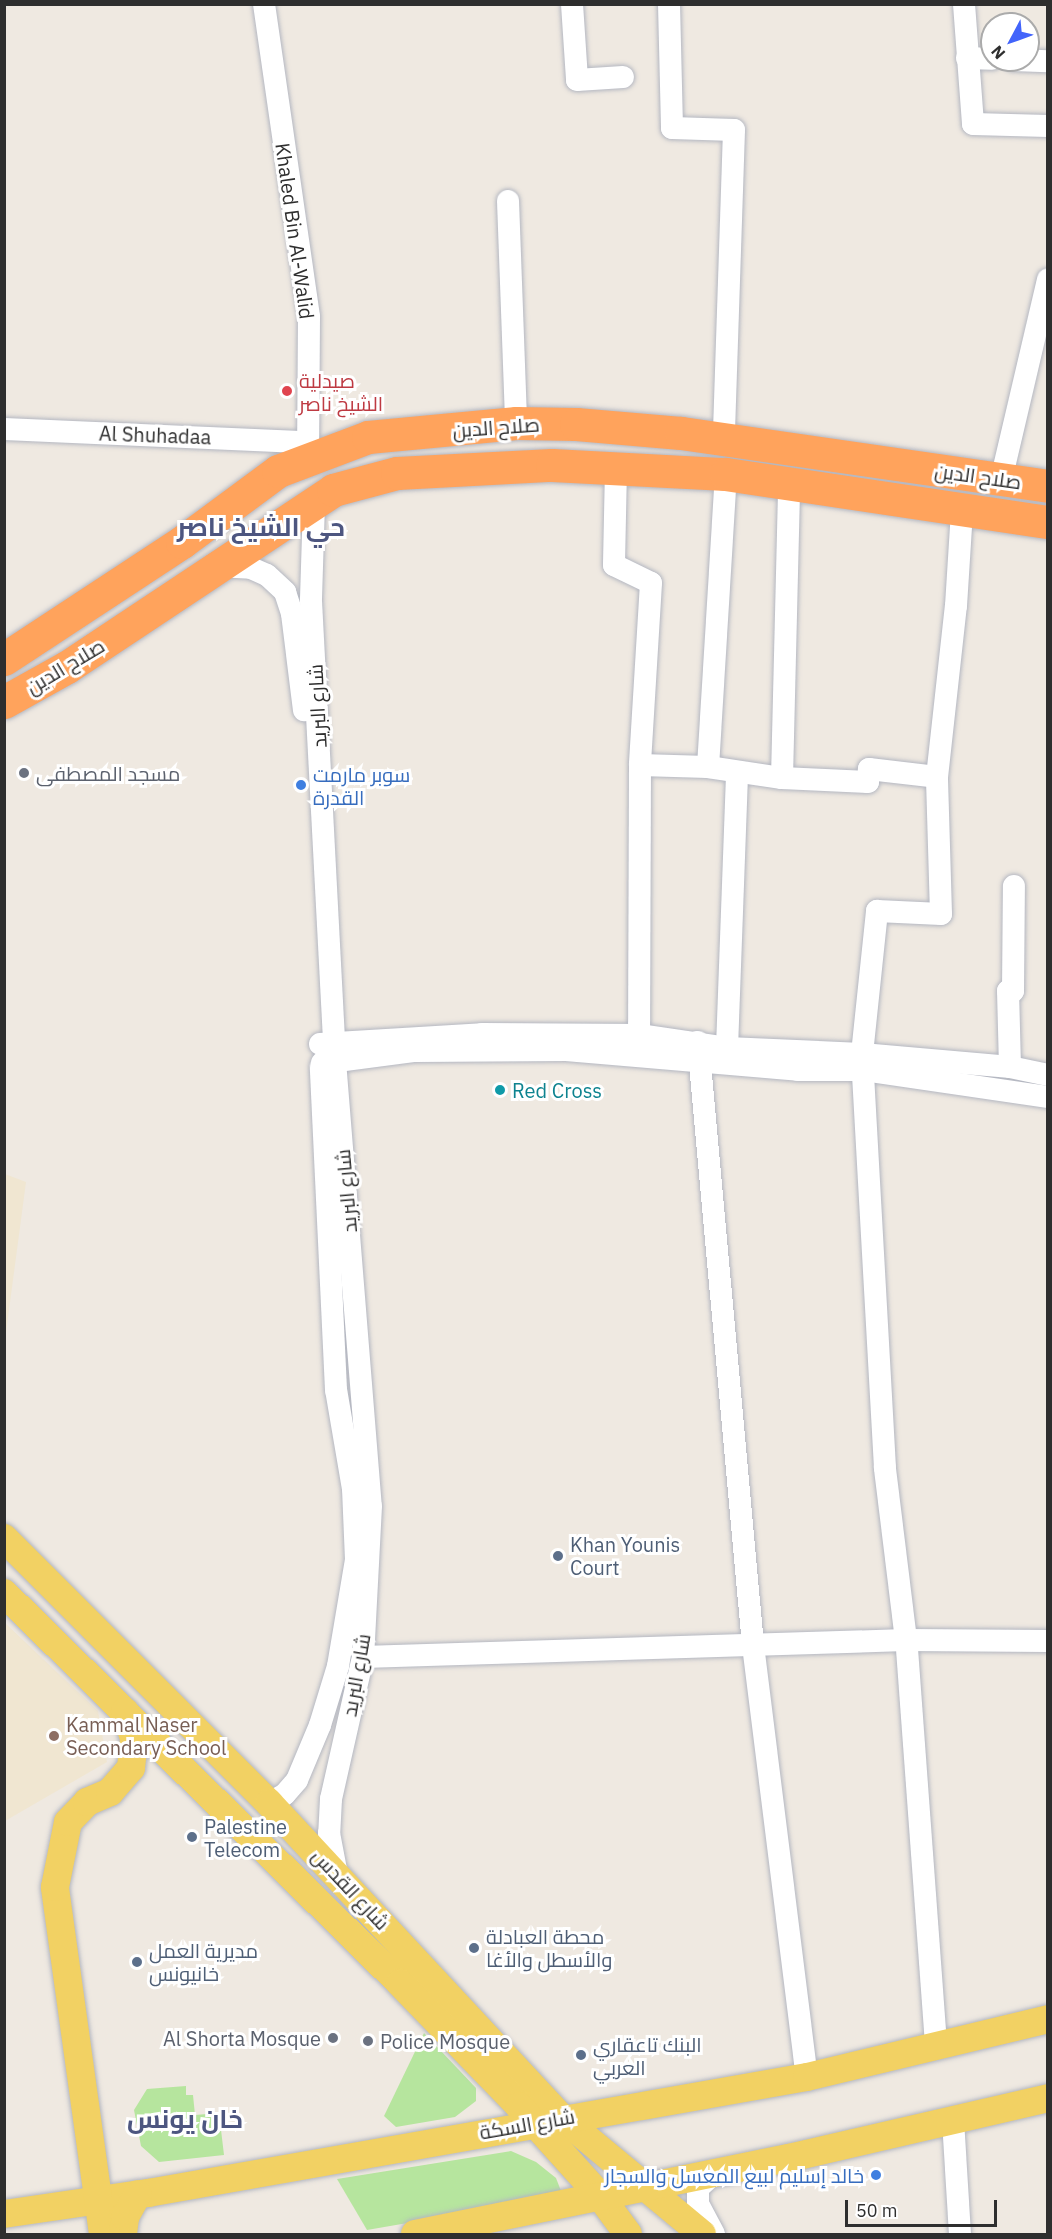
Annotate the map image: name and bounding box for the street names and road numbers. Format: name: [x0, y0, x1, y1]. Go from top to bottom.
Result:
street label: Khaled Bin Al-Walid: [271, 141, 319, 321]
street label: صلاح الدين: [452, 412, 540, 442]
street label: Al Shuhadaa: [98, 421, 212, 449]
street label: صلاح الدين: [933, 458, 1023, 494]
street label: صلاح الدين: [22, 633, 108, 699]
street label: شارع البريد: [303, 663, 331, 749]
street label: شارع البريد: [330, 1148, 362, 1234]
street label: شارع البريد: [337, 1632, 375, 1718]
street label: شارع القدس: [307, 1844, 395, 1934]
street label: شارع السكة: [478, 2104, 576, 2144]

